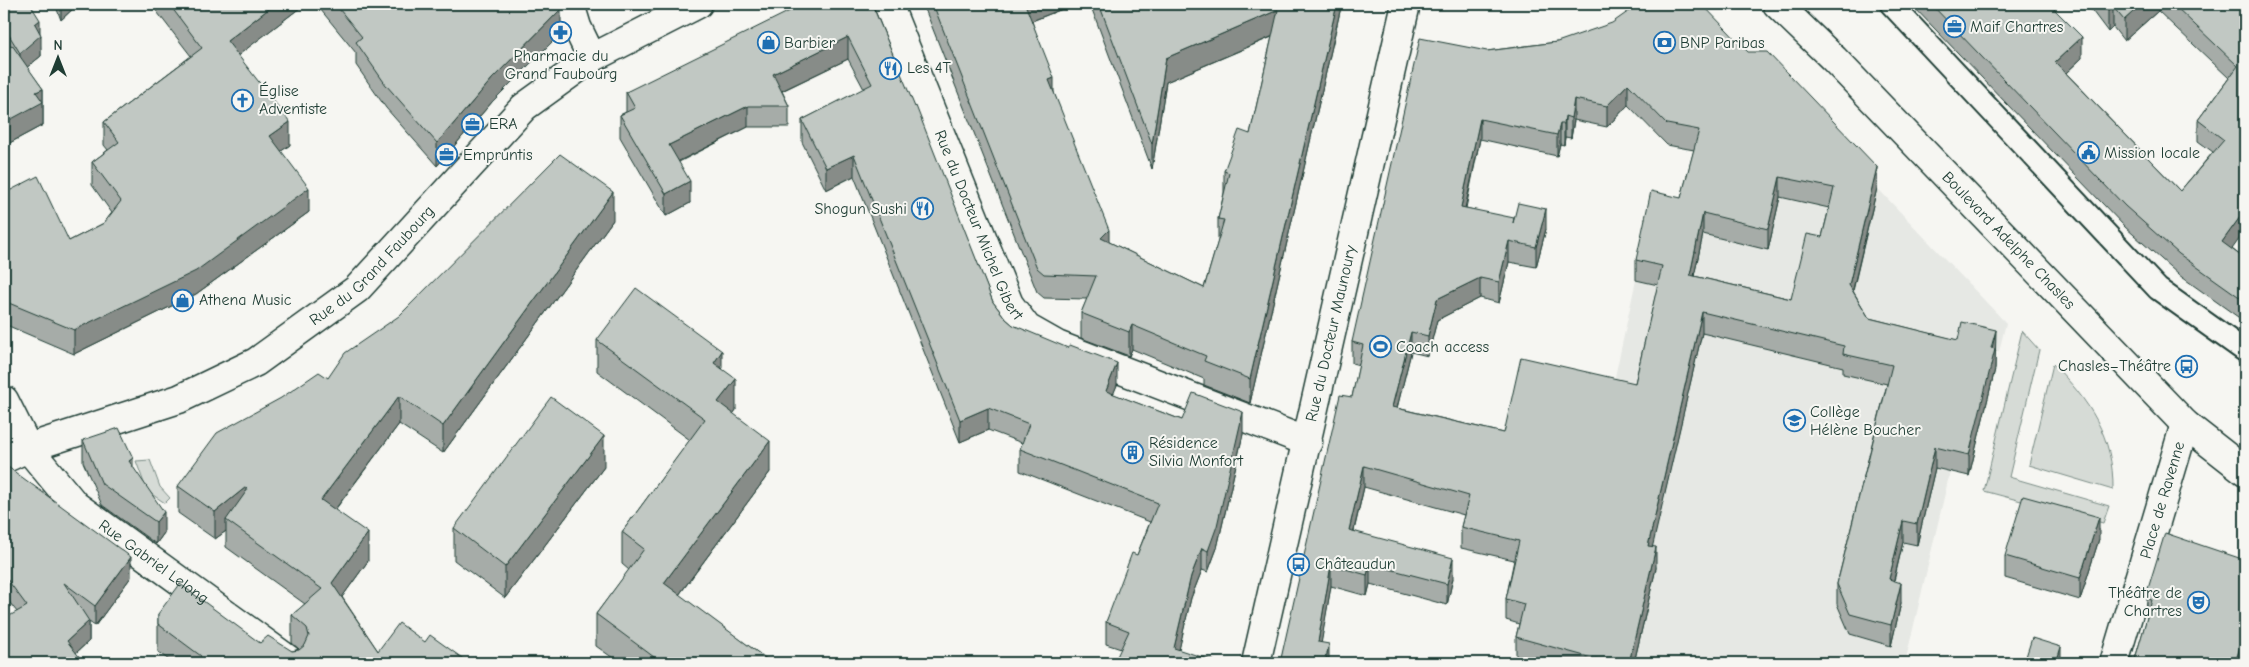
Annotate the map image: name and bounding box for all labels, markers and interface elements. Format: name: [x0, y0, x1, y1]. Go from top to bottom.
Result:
office icon: Maif Chartres: [1942, 15, 1966, 39]
place label: Maif Chartres: [1970, 18, 2064, 36]
pharmacy icon: Pharmacie du Grand Faubourg: [549, 20, 573, 44]
shop icon: Barbier: [756, 31, 780, 55]
bank icon: BNP Paribas: [1652, 31, 1676, 55]
north arrow: [32, 32, 82, 82]
place label: Barbier: [784, 34, 836, 52]
place label: BNP Paribas: [1680, 34, 1765, 52]
text: N: [53, 37, 63, 54]
place label: Pharmacie du Grand Faubourg: [505, 47, 617, 83]
restaurant icon: Les 4T: [879, 56, 903, 80]
place label: Les 4T: [907, 59, 951, 77]
place label: Église Adventiste: [259, 81, 327, 118]
church icon: Église Adventiste: [231, 88, 255, 112]
office icon: ERA: [461, 112, 485, 136]
place label: ERA: [489, 115, 517, 133]
street label: Rue du Docteur Michel Gibert: [931, 128, 1027, 324]
public building icon: Mission locale: [2076, 141, 2100, 165]
office icon: Empruntis: [435, 143, 459, 167]
place label: Mission locale: [2104, 144, 2200, 162]
place label: Empruntis: [463, 146, 533, 164]
street label: Boulevard Adelphe Chasles: [1938, 168, 2079, 313]
restaurant icon: Shogun Sushi: [911, 197, 935, 221]
place label: Shogun Sushi: [814, 200, 907, 218]
street label: Rue du Grand Faubourg: [306, 202, 438, 329]
street label: Rue du Docteur Maunoury: [1302, 243, 1360, 423]
shop icon: Athena Music: [171, 288, 195, 312]
place label: Athena Music: [199, 291, 292, 309]
sports icon: Coach access: [1368, 335, 1392, 359]
place label: Coach access: [1396, 338, 1490, 356]
bus stop icon: Chasles–Théâtre: [2175, 354, 2199, 378]
place label: Chasles–Théâtre: [2058, 357, 2171, 375]
place label: Collège Hélène Boucher: [1810, 403, 1921, 439]
school or university icon: Collège Hélène Boucher: [1782, 409, 1806, 433]
place label: Résidence Silvia Monfort: [1149, 434, 1244, 470]
street label: Place de Ravenne: [2136, 439, 2188, 561]
building icon: Résidence Silvia Monfort: [1121, 440, 1145, 464]
street label: Rue Gabriel Lelong: [95, 516, 212, 608]
bus stop icon: Châteaudun: [1287, 552, 1311, 576]
place label: Châteaudun: [1315, 555, 1396, 573]
place label: Théâtre de Chartres: [2108, 584, 2182, 620]
theatre icon: Théâtre de Chartres: [2186, 590, 2210, 614]

